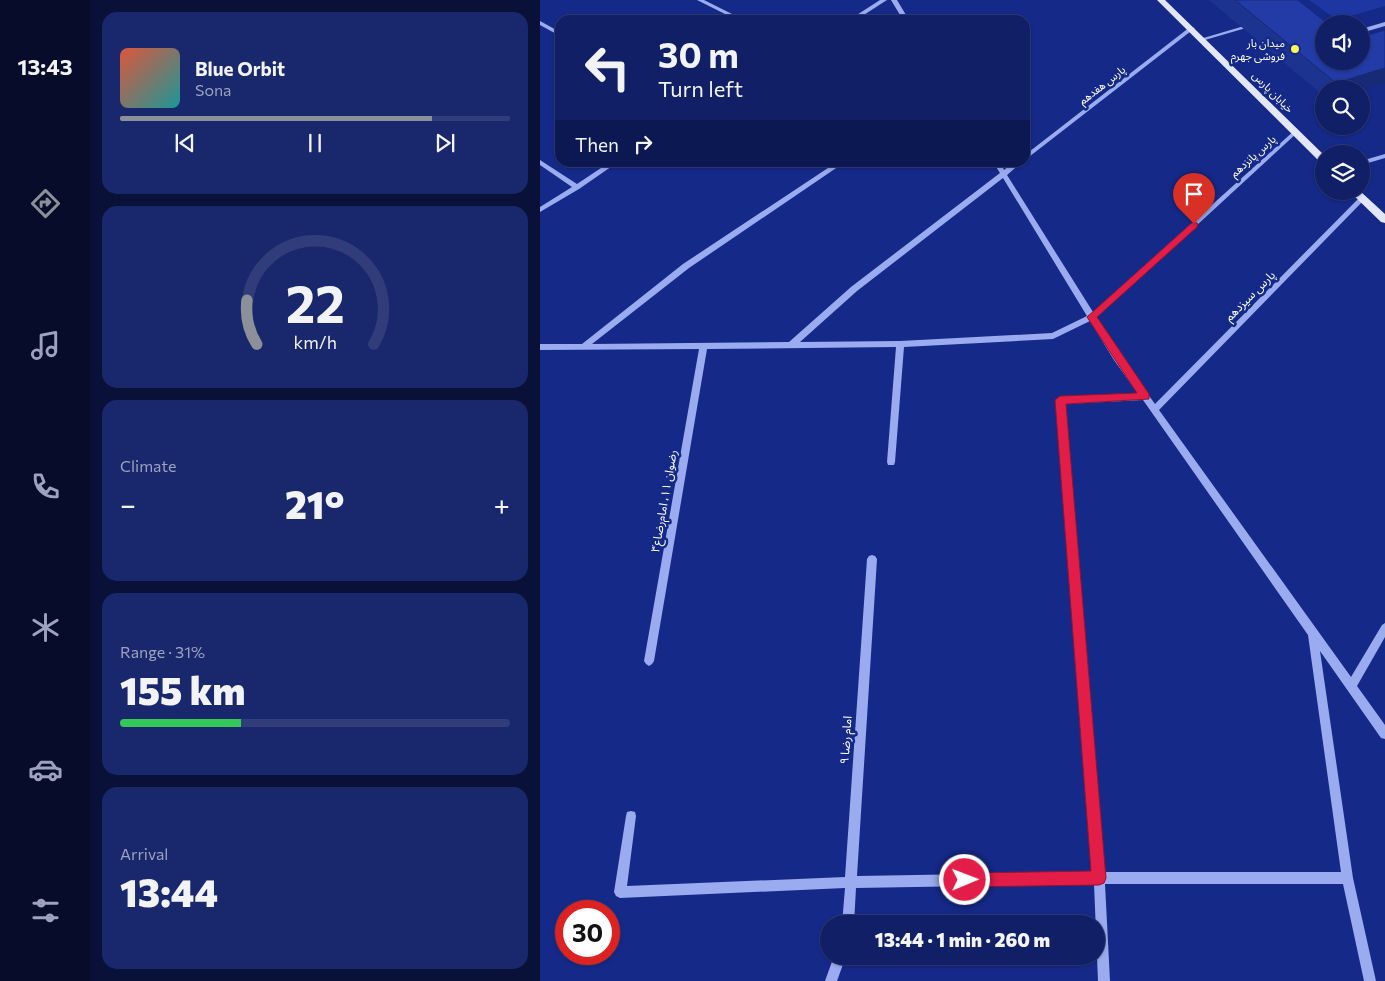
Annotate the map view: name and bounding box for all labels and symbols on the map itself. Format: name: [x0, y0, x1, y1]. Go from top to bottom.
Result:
place label: میدان بار فروشی جهرم: [1231, 36, 1285, 64]
marker: میدان بار فروشی جهرم: [1289, 43, 1301, 55]
street label: پارس‌ هفدهم: [1076, 62, 1129, 109]
street label: خیابان پارس: [1249, 68, 1297, 117]
street label: پارس‌ پانزدهم: [1227, 132, 1280, 182]
pin: [1173, 173, 1215, 224]
street label: پارس‌ سیزدهم: [1221, 267, 1280, 326]
street label: رضوان ۱۱، امام‌رضا‌ع‌۳: [647, 449, 682, 554]
street label: امام رضا ۹: [836, 715, 857, 765]
position arrow: [938, 853, 990, 905]
speed limit sign: 30: [555, 900, 620, 965]

